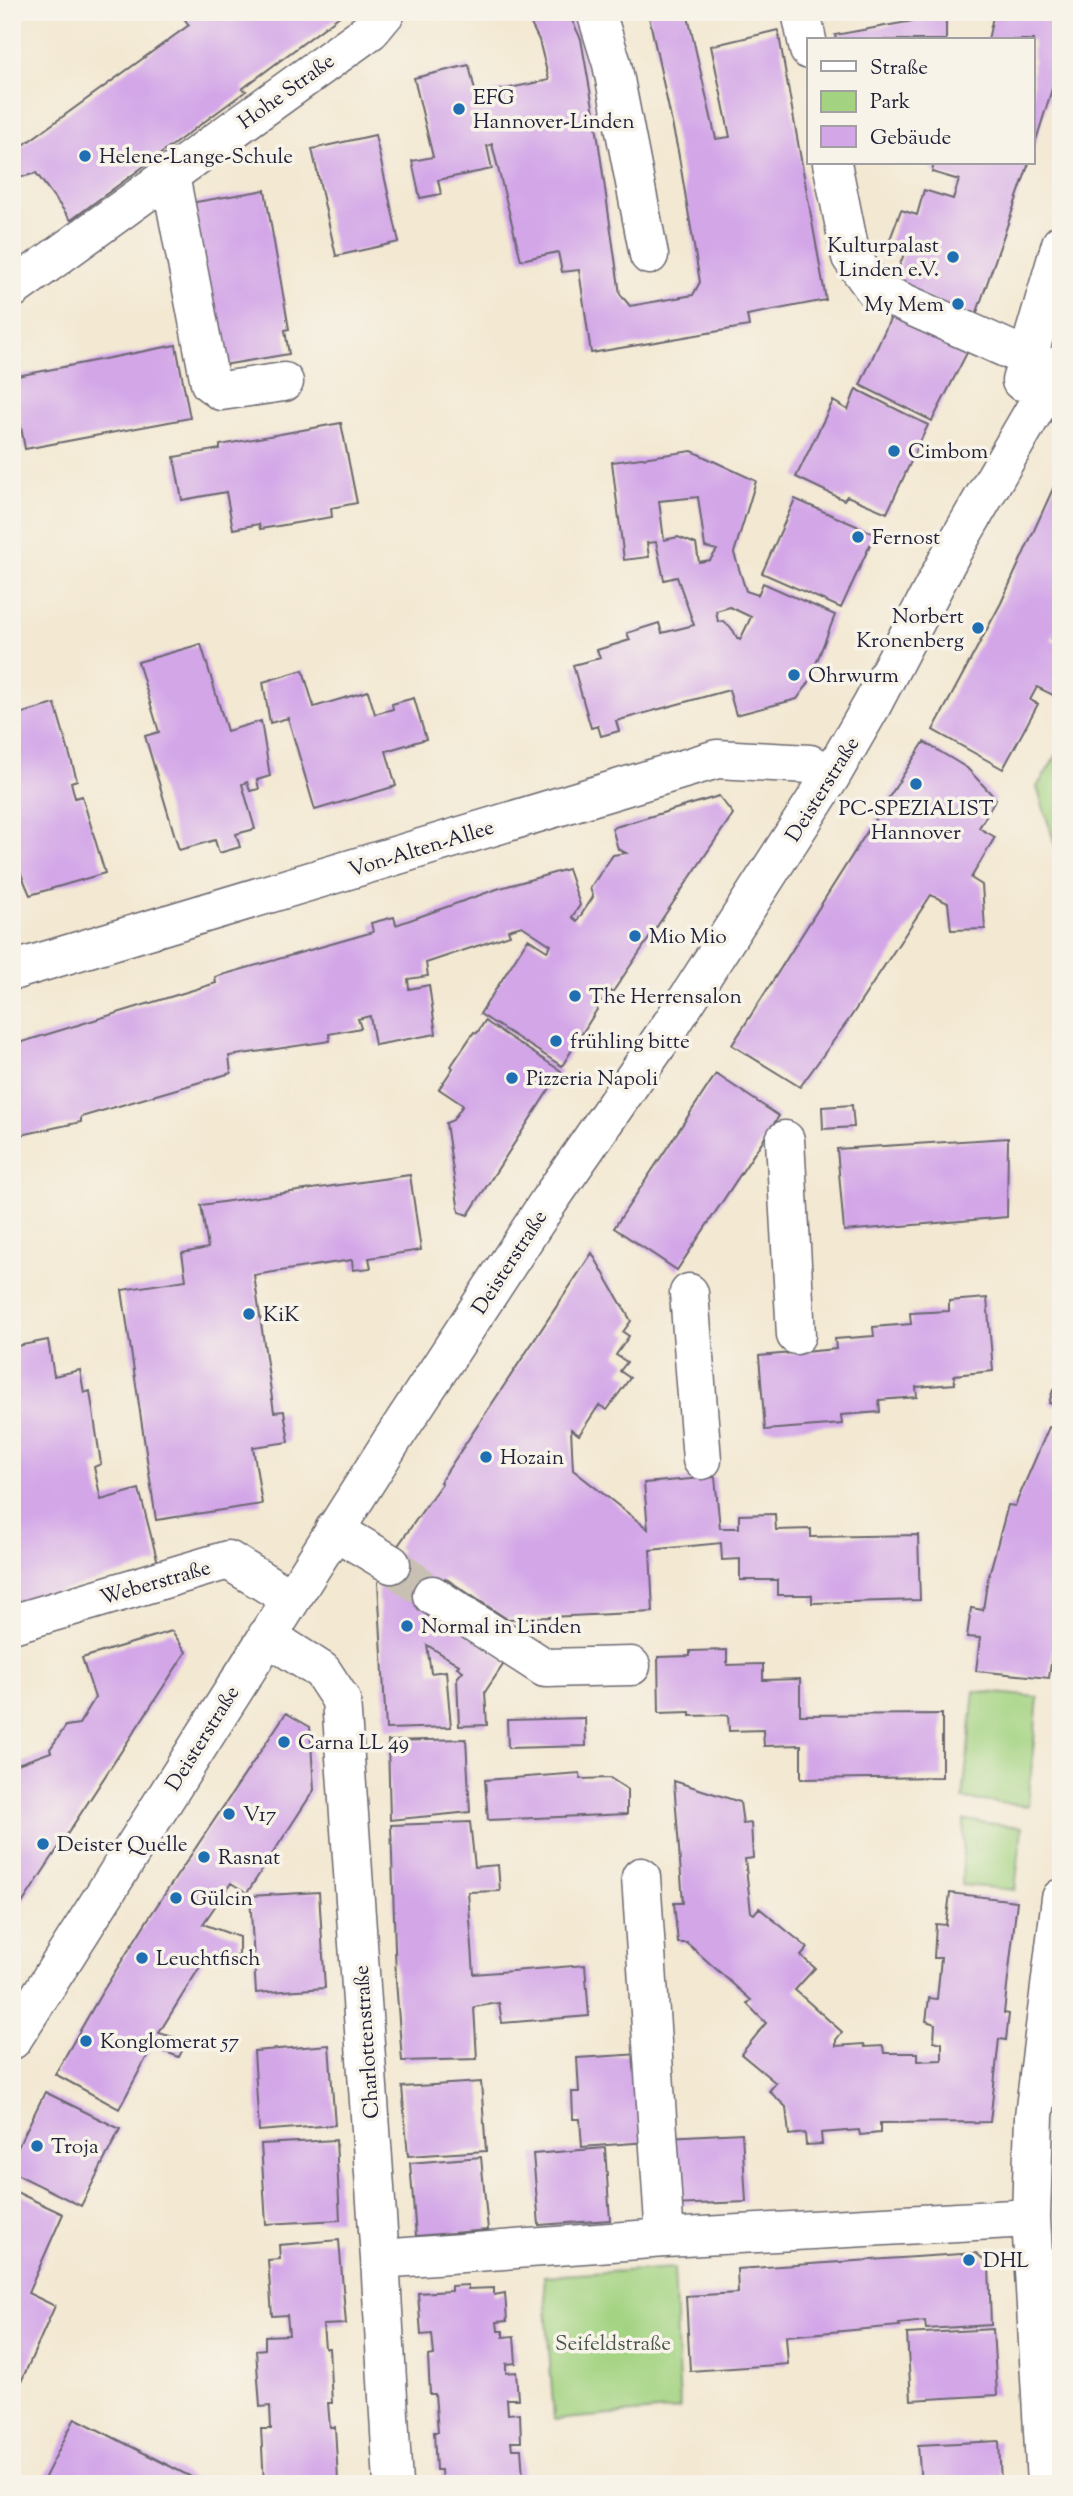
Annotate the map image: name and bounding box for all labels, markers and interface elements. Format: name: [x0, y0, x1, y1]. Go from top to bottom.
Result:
legend: [807, 38, 1034, 164]
street label: Hohe Straße: [233, 47, 341, 138]
text: Straße: [870, 54, 928, 84]
place label: EFG Hannover-Linden: [473, 84, 635, 138]
text: Park: [870, 88, 911, 118]
marker: EFG Hannover-Linden: [451, 101, 467, 117]
text: Gebäude: [870, 124, 951, 154]
place label: Helene-Lange-Schule: [99, 143, 293, 173]
marker: Helene-Lange-Schule: [77, 148, 93, 164]
place label: Kulturpalast Linden e.V.: [827, 232, 939, 286]
marker: Kulturpalast Linden e.V.: [945, 249, 961, 265]
place label: My Mem: [864, 291, 944, 321]
marker: My Mem: [950, 296, 966, 312]
place label: Cimbom: [908, 438, 988, 468]
marker: Cimbom: [886, 443, 902, 459]
place label: Fernost: [872, 524, 940, 554]
marker: Fernost: [850, 529, 866, 545]
place label: Norbert Kronenberg: [856, 603, 964, 657]
marker: Norbert Kronenberg: [970, 620, 986, 636]
place label: Ohrwurm: [808, 662, 899, 692]
marker: Ohrwurm: [786, 667, 802, 683]
street label: Deisterstraße: [779, 732, 868, 849]
marker: PC-SPEZIALIST Hannover: [908, 776, 924, 792]
place label: PC-SPEZIALIST Hannover: [839, 795, 994, 849]
street label: Von-Alten-Allee: [345, 814, 498, 886]
place label: Mio Mio: [649, 923, 727, 953]
marker: Mio Mio: [627, 928, 643, 944]
place label: The Herrensalon: [589, 983, 742, 1013]
marker: The Herrensalon: [567, 988, 583, 1004]
place label: frühling bitte: [570, 1028, 690, 1058]
marker: frühling bitte: [548, 1033, 564, 1049]
place label: Pizzeria Napoli: [526, 1065, 658, 1095]
marker: Pizzeria Napoli: [504, 1070, 520, 1086]
street label: Deisterstraße: [466, 1205, 556, 1321]
place label: KiK: [263, 1301, 299, 1331]
marker: KiK: [241, 1306, 257, 1322]
place label: Hozain: [500, 1444, 564, 1474]
marker: Hozain: [478, 1449, 494, 1465]
street label: Weberstraße: [97, 1554, 214, 1614]
place label: Normal in Linden: [421, 1613, 582, 1643]
marker: Normal in Linden: [399, 1618, 415, 1634]
street label: Deisterstraße: [159, 1681, 248, 1798]
place label: Carna LL 49: [298, 1729, 409, 1759]
marker: Carna LL 49: [276, 1734, 292, 1750]
place label: V17: [243, 1801, 277, 1831]
marker: V17: [221, 1806, 237, 1822]
place label: Deister Quelle: [57, 1831, 188, 1861]
marker: Deister Quelle: [35, 1836, 51, 1852]
place label: Rasnat: [218, 1844, 280, 1874]
marker: Rasnat: [196, 1849, 212, 1865]
place label: Gülcin: [190, 1885, 253, 1915]
marker: Gülcin: [168, 1890, 184, 1906]
place label: Leuchtfisch: [156, 1945, 261, 1975]
marker: Leuchtfisch: [134, 1950, 150, 1966]
street label: Charlottenstraße: [348, 1964, 388, 2120]
place label: Konglomerat 57: [100, 2028, 239, 2058]
marker: Konglomerat 57: [78, 2033, 94, 2049]
place label: Troja: [51, 2133, 99, 2163]
marker: Troja: [29, 2138, 45, 2154]
place label: DHL: [983, 2247, 1029, 2277]
marker: DHL: [961, 2252, 977, 2268]
park label: Seifeldstraße: [555, 2330, 671, 2360]

